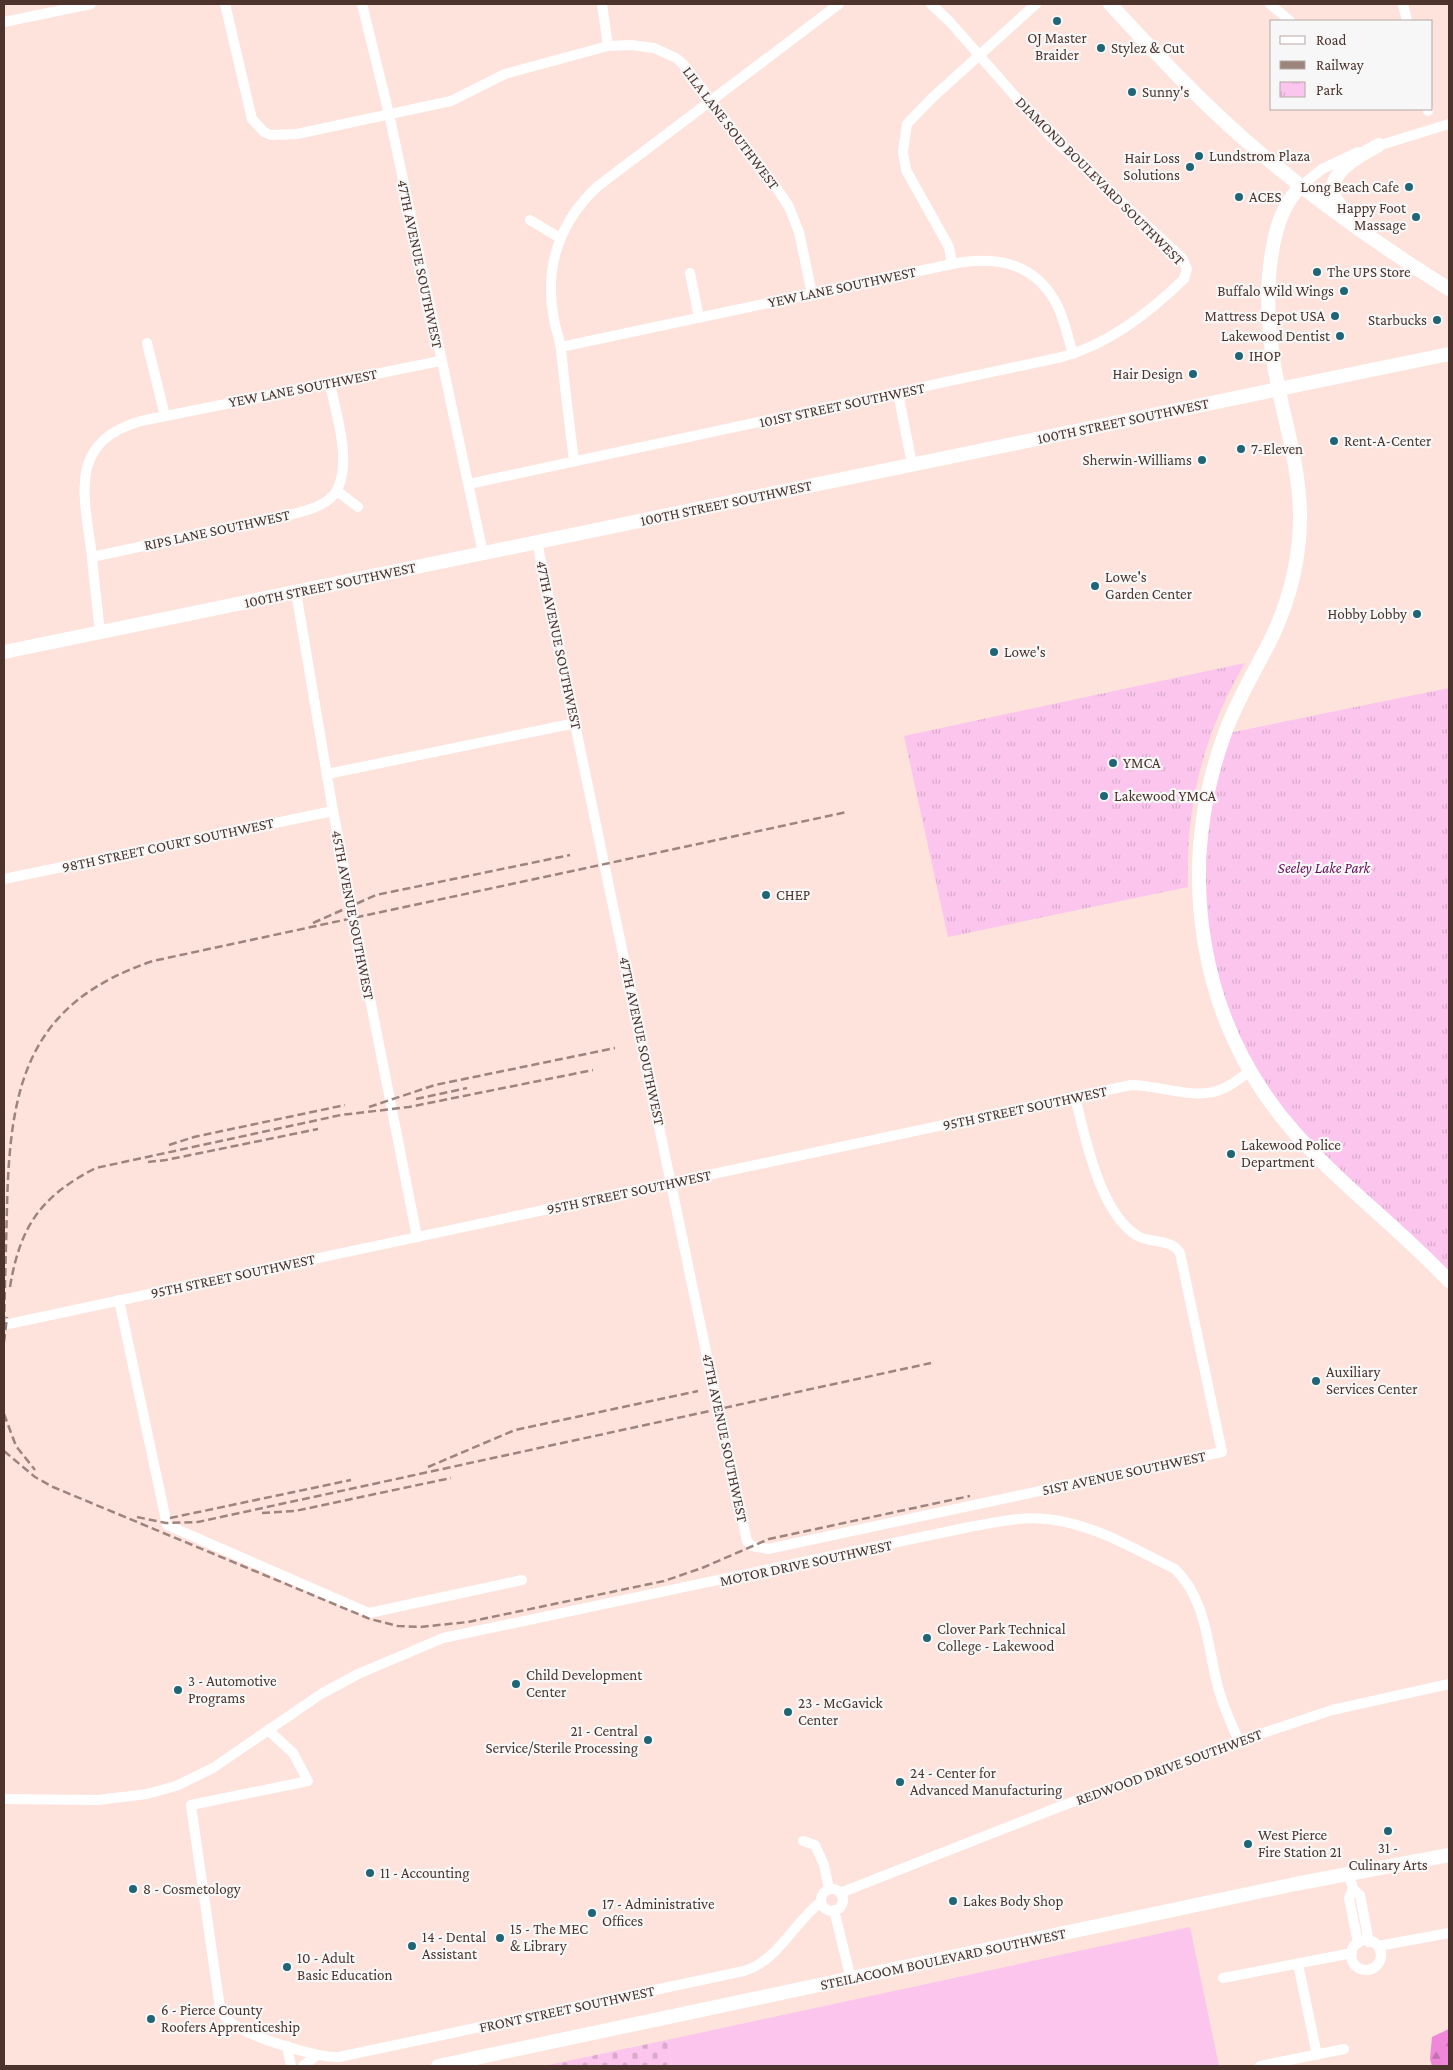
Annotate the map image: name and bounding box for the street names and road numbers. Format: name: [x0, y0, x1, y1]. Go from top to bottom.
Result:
street label: LILA LANE SOUTHWEST: [680, 63, 782, 193]
street label: DIAMOND BOULEVARD SOUTHWEST: [1013, 94, 1187, 268]
street label: 47TH AVENUE SOUTHWEST: [394, 178, 446, 350]
street label: YEW LANE SOUTHWEST: [766, 263, 918, 311]
street label: YEW LANE SOUTHWEST: [227, 366, 379, 410]
street label: 101ST STREET SOUTHWEST: [758, 380, 926, 430]
street label: 100TH STREET SOUTHWEST: [1036, 395, 1210, 447]
street label: 100TH STREET SOUTHWEST: [639, 477, 813, 529]
street label: RIPS LANE SOUTHWEST: [143, 507, 291, 553]
street label: 100TH STREET SOUTHWEST: [243, 559, 417, 611]
street label: 47TH AVENUE SOUTHWEST: [533, 559, 585, 731]
street label: 98TH STREET COURT SOUTHWEST: [61, 815, 275, 875]
street label: 45TH AVENUE SOUTHWEST: [329, 829, 377, 1001]
street label: 47TH AVENUE SOUTHWEST: [616, 955, 668, 1127]
street label: 95TH STREET SOUTHWEST: [941, 1083, 1109, 1133]
street label: 95TH STREET SOUTHWEST: [545, 1167, 713, 1217]
street label: 95TH STREET SOUTHWEST: [149, 1251, 317, 1301]
street label: 47TH AVENUE SOUTHWEST: [699, 1352, 751, 1524]
street label: 51ST AVENUE SOUTHWEST: [1041, 1448, 1207, 1498]
street label: MOTOR DRIVE SOUTHWEST: [718, 1537, 894, 1589]
street label: REDWOOD DRIVE SOUTHWEST: [1074, 1726, 1264, 1808]
street label: STEILACOOM BOULEVARD SOUTHWEST: [819, 1925, 1067, 1993]
street label: FRONT STREET SOUTHWEST: [478, 1983, 656, 2035]

